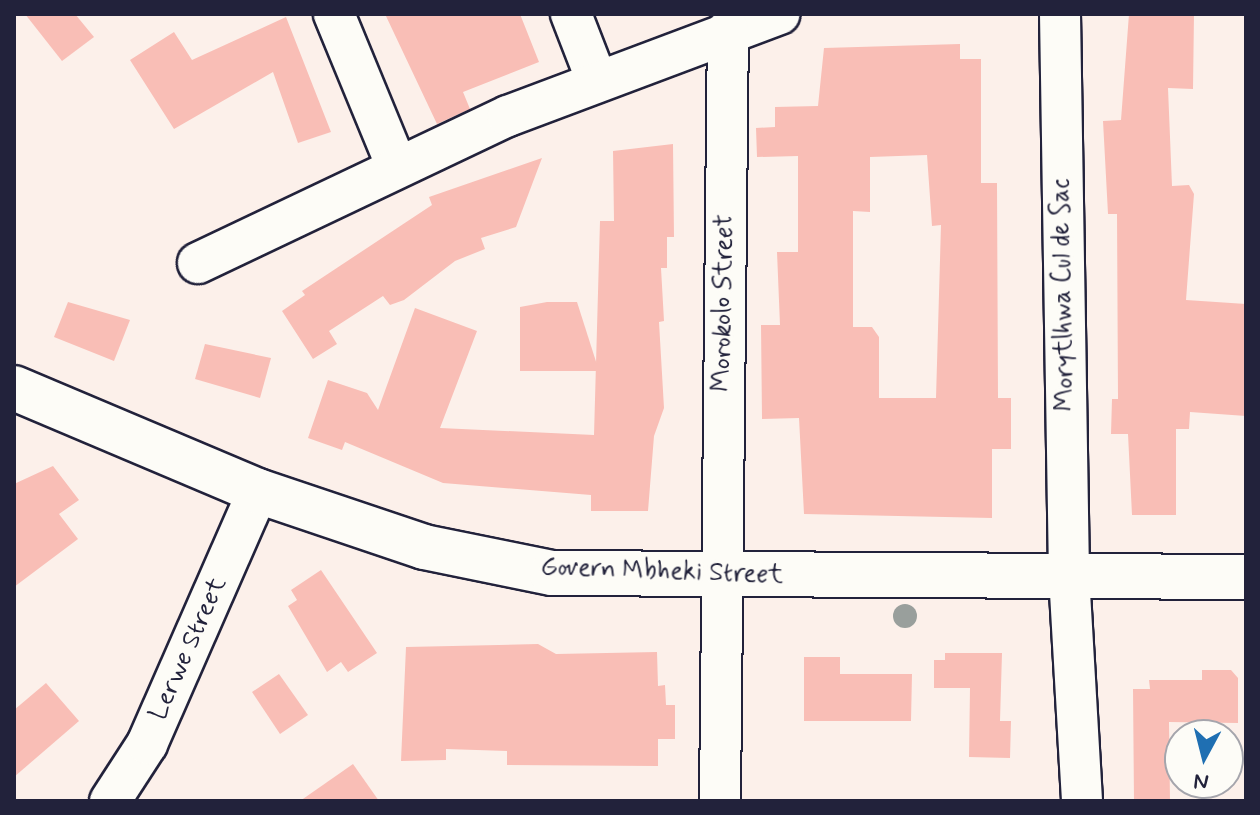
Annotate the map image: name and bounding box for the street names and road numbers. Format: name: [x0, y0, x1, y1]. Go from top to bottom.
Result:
street label: Morytlhwa Cul de Sac: [1046, 173, 1082, 417]
street label: Morokolo Street: [707, 214, 741, 392]
street label: Govern Mbheki Street: [539, 552, 785, 592]
street label: Lerwe Street: [144, 573, 234, 725]

